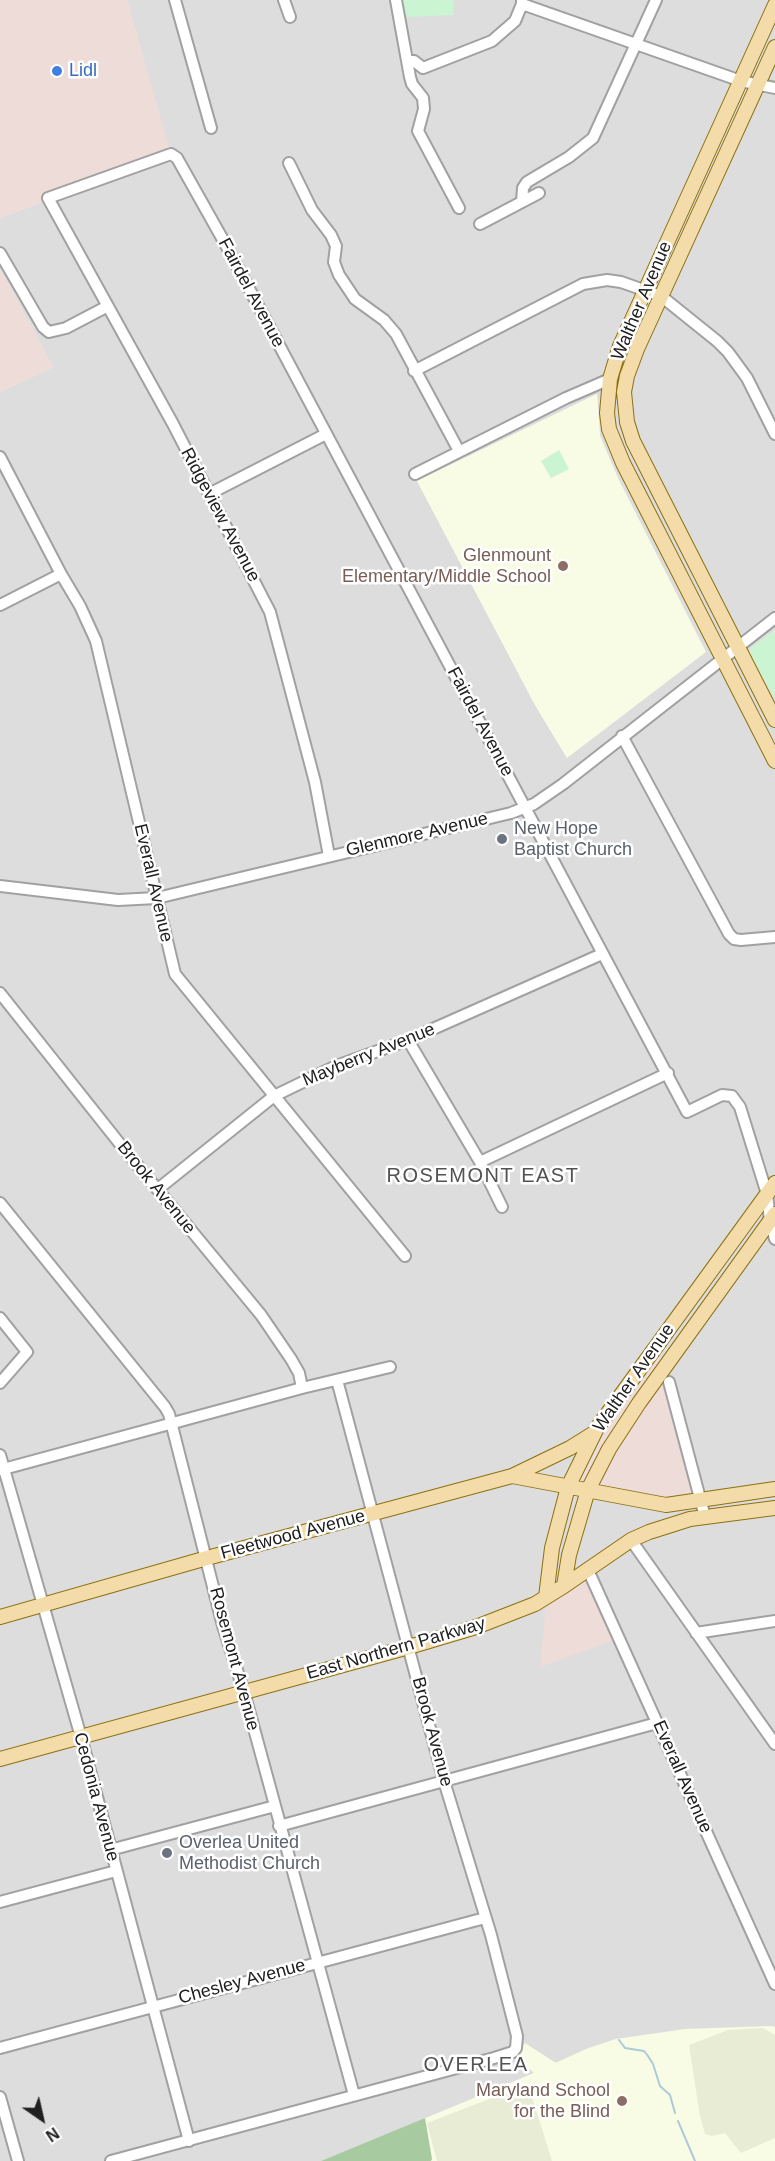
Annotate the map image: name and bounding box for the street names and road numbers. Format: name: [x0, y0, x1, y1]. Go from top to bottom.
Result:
street label: Fairdel Avenue: [213, 235, 289, 351]
street label: Walther Avenue: [607, 238, 677, 364]
street label: Ridgeview Avenue: [176, 444, 264, 586]
street label: Fairdel Avenue: [442, 664, 518, 780]
street label: Glenmore Avenue: [344, 808, 490, 862]
street label: Everall Avenue: [129, 822, 177, 944]
street label: Mayberry Avenue: [300, 1019, 438, 1091]
street label: Brook Avenue: [112, 1137, 200, 1239]
street label: Walther Avenue: [589, 1320, 679, 1436]
street label: Fleetwood Avenue: [218, 1505, 368, 1565]
street label: Rosemont Avenue: [204, 1585, 264, 1733]
street label: East Northern Parkway: [304, 1613, 488, 1685]
street label: Brook Avenue: [407, 1675, 457, 1789]
street label: Everall Avenue: [648, 1717, 716, 1837]
street label: Cedonia Avenue: [68, 1730, 124, 1864]
street label: Chesley Avenue: [176, 1955, 308, 2009]

